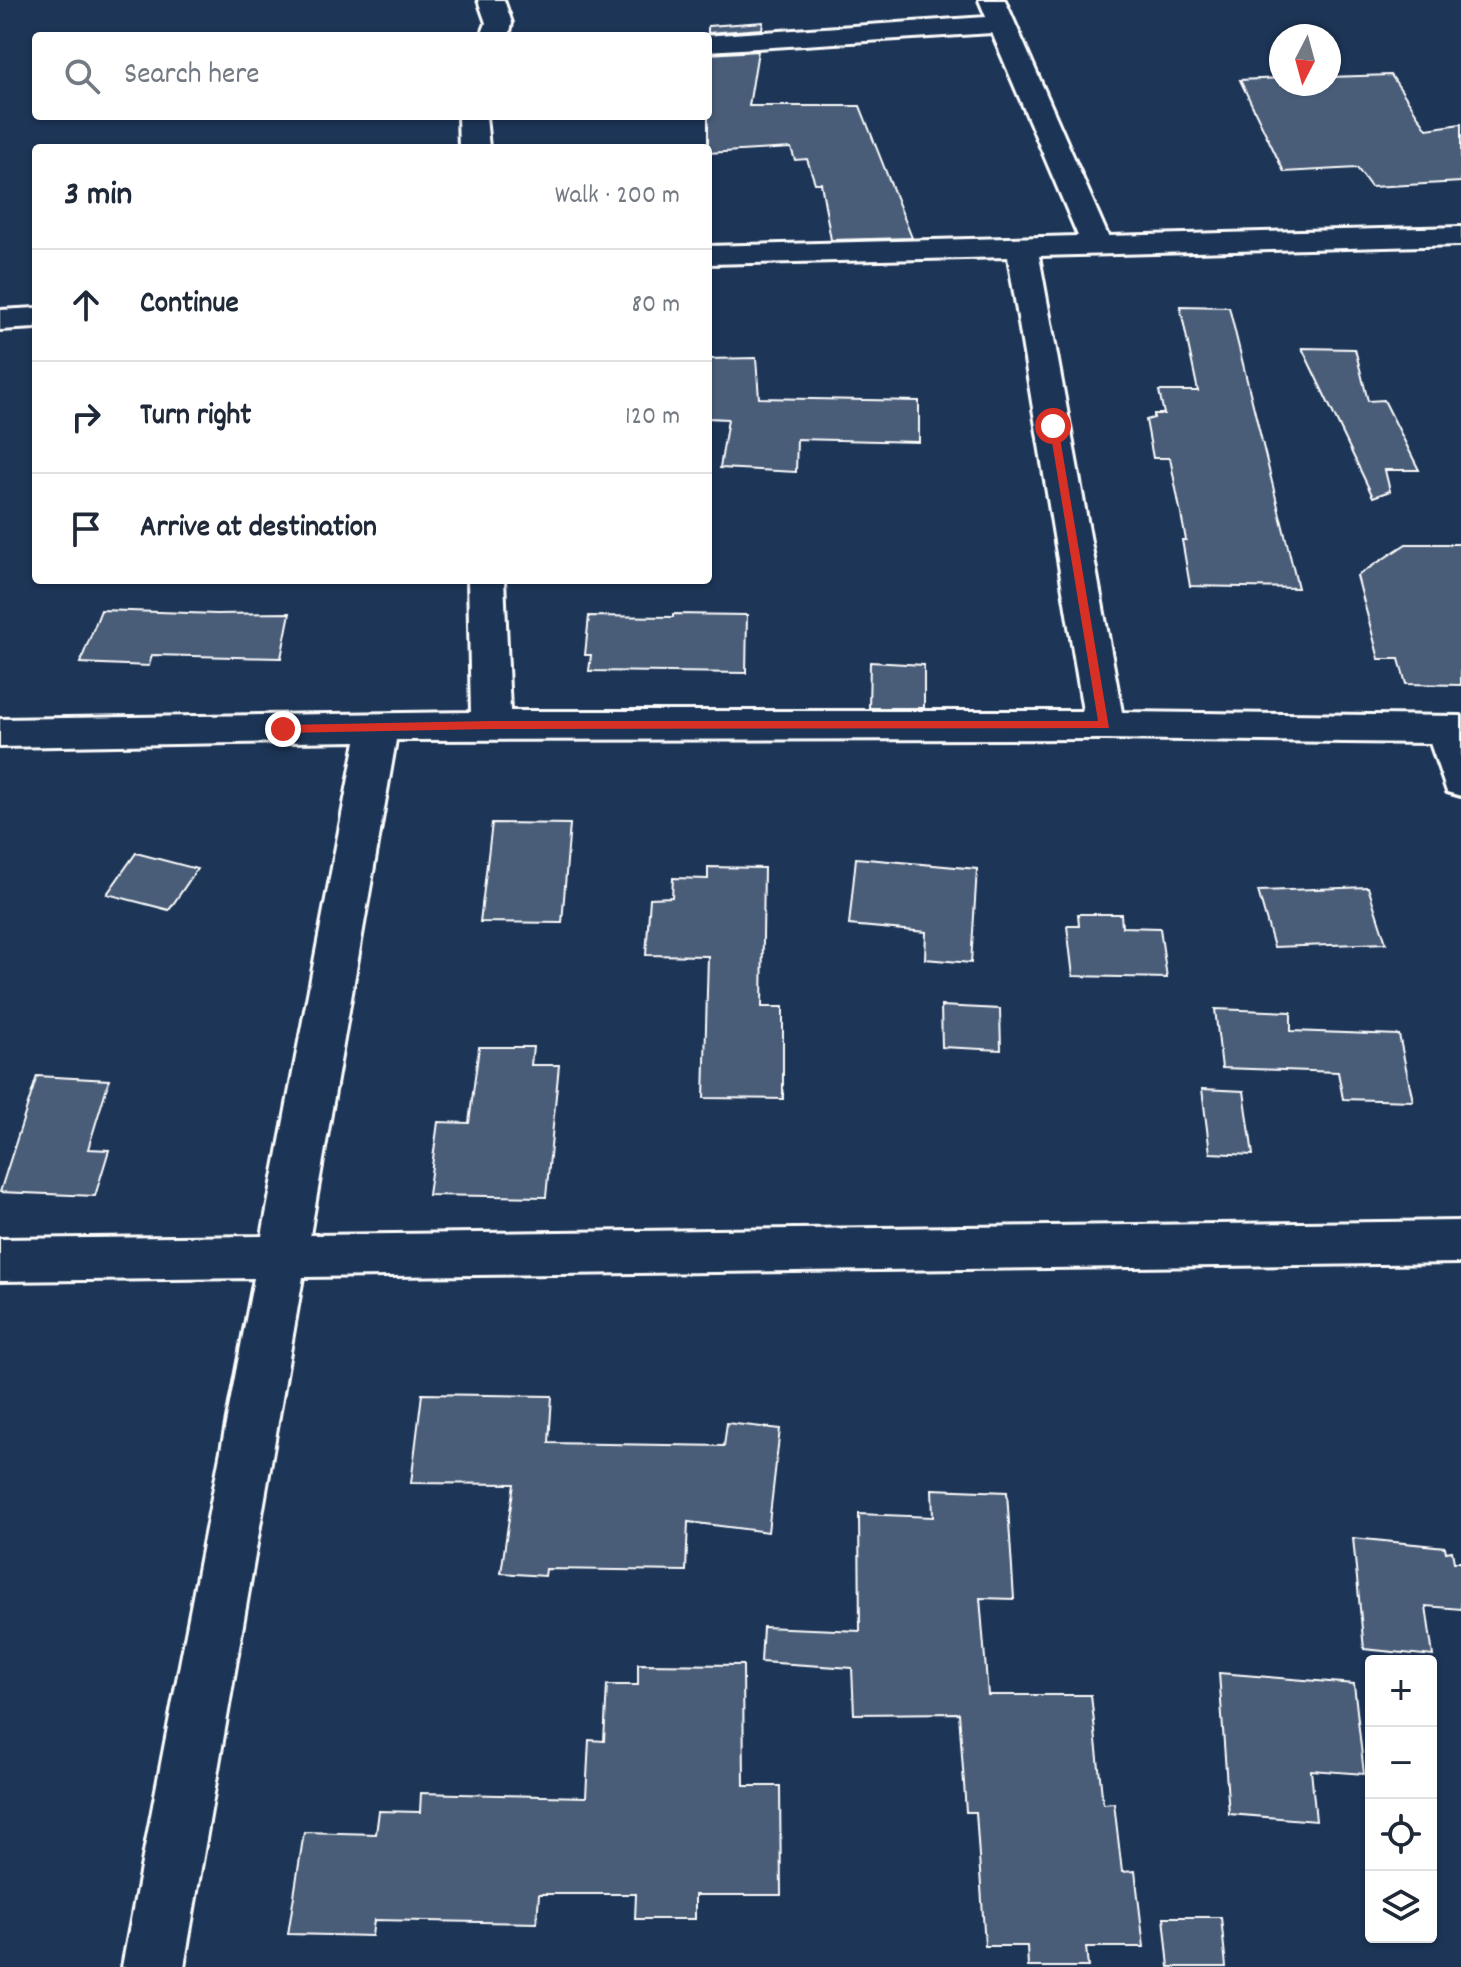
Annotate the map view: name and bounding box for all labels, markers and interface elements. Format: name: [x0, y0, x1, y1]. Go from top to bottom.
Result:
north arrow: [1269, 24, 1341, 96]
search box: [32, 32, 712, 120]
icon: search: [60, 54, 104, 98]
text: Search here: [124, 55, 260, 98]
text: 3 min: [64, 172, 132, 221]
text: Walk · 200 m: [555, 178, 680, 215]
icon: ahead: [64, 283, 108, 327]
text: Continue: [140, 284, 239, 327]
text: 80 m: [632, 287, 680, 324]
icon: right: [64, 395, 108, 439]
text: Turn right: [140, 396, 251, 439]
text: 120 m: [625, 399, 680, 436]
route start: [1035, 408, 1071, 444]
icon: arrive: [64, 507, 108, 551]
text: Arrive at destination: [140, 508, 377, 551]
route end: [265, 711, 301, 747]
map controls: [1365, 1655, 1437, 1943]
button: +: [1365, 1655, 1437, 1727]
button: −: [1365, 1727, 1437, 1799]
button: locate: [1365, 1799, 1437, 1871]
button: layers: [1365, 1871, 1437, 1943]

